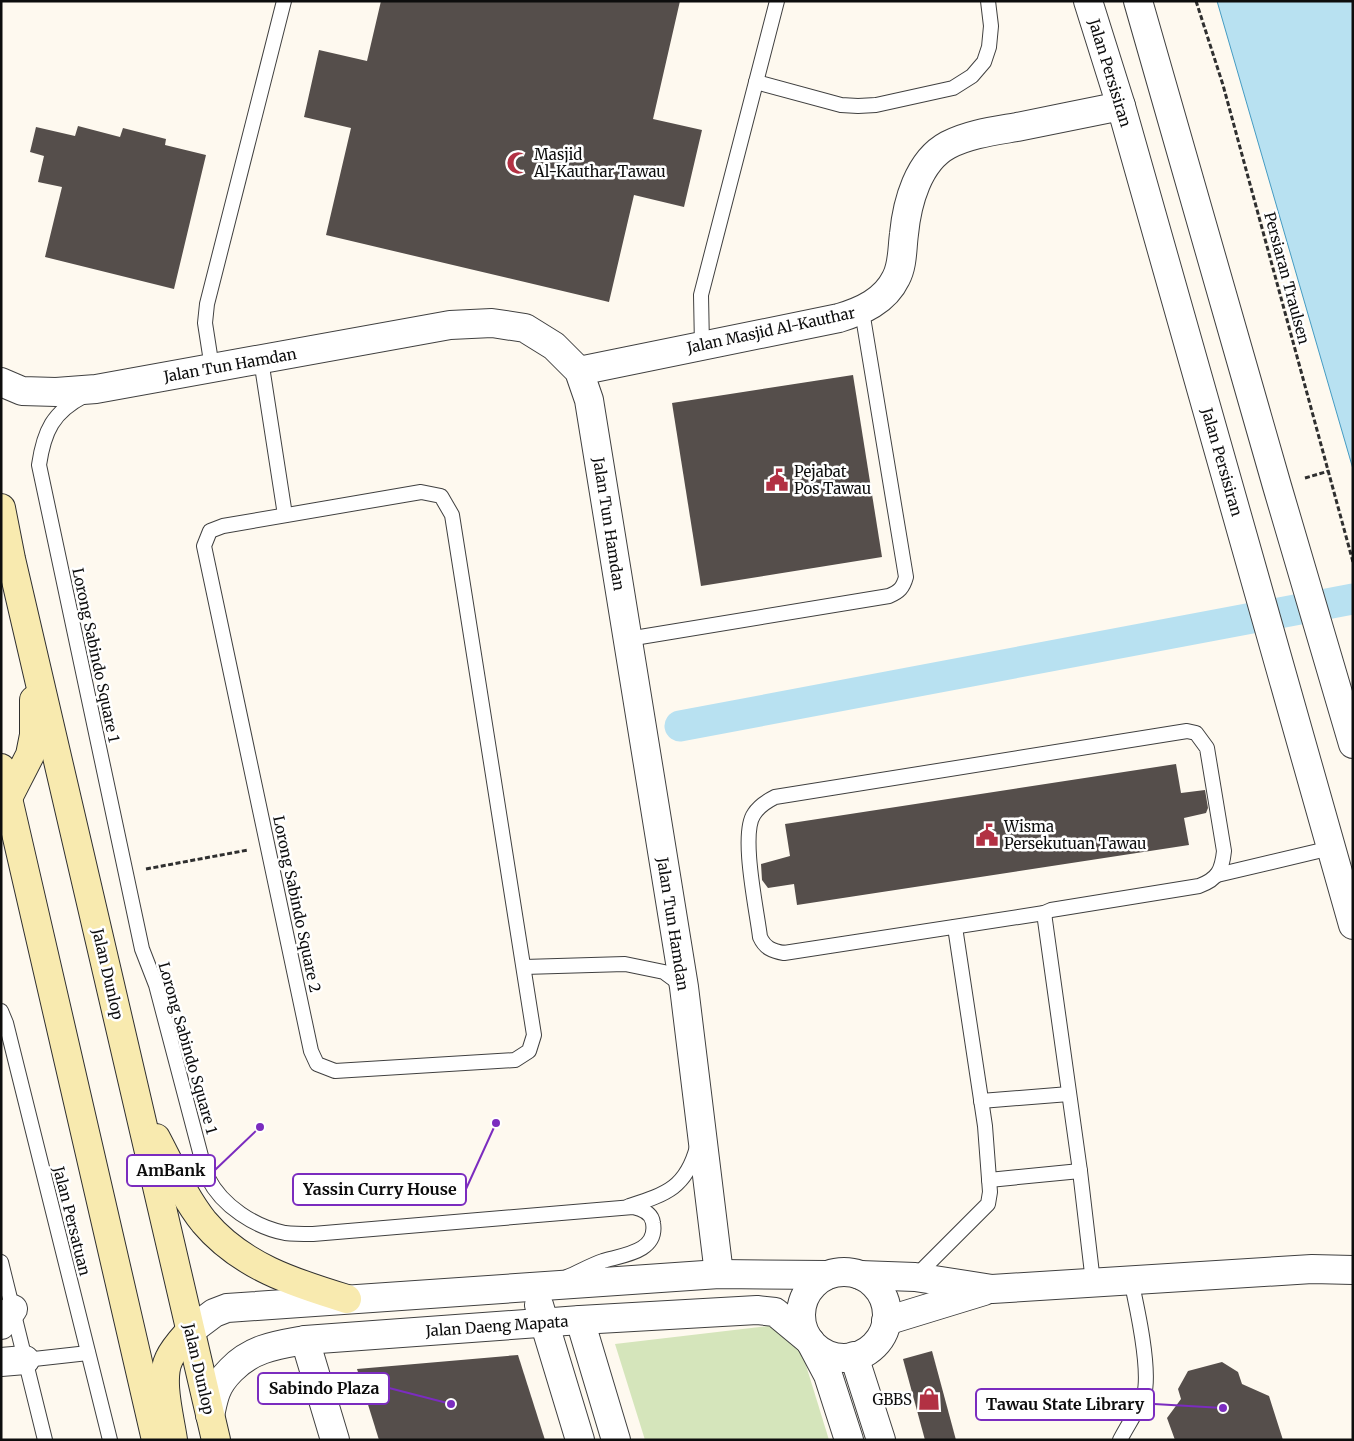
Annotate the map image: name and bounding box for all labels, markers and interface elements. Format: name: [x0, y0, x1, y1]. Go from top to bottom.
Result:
street label: Jalan Persisiran: [1084, 16, 1135, 129]
place label: Masjid Al-Kauthar Tawau: [533, 145, 666, 181]
mosque icon: Masjid Al-Kauthar Tawau: [505, 150, 531, 176]
street label: Persiaran Traulsen: [1260, 210, 1314, 346]
street label: Jalan Masjid Al-Kauthar: [684, 303, 857, 357]
street label: Jalan Tun Hamdan: [161, 344, 298, 386]
street label: Jalan Persisiran: [1197, 405, 1247, 518]
street label: Jalan Tun Hamdan: [589, 455, 629, 592]
place label: Pejabat Pos Tawau: [794, 462, 871, 498]
public building icon: Pejabat Pos Tawau: [764, 467, 790, 493]
street label: Lorong Sabindo Square 1: [68, 566, 124, 744]
street label: Lorong Sabindo Square 2: [269, 814, 325, 994]
place label: Wisma Persekutuan Tawau: [1003, 817, 1147, 853]
public building icon: Wisma Persekutuan Tawau: [974, 822, 1000, 848]
street label: Jalan Tun Hamdan: [653, 855, 693, 992]
street label: Jalan Dunlop: [88, 926, 128, 1021]
street label: Lorong Sabindo Square 1: [154, 960, 222, 1136]
callout: AmBank: [127, 1155, 215, 1186]
text: AmBank: [136, 1160, 206, 1180]
street label: Jalan Persatuan: [49, 1163, 95, 1278]
callout: Yassin Curry House: [293, 1174, 466, 1205]
text: Yassin Curry House: [302, 1179, 457, 1199]
street label: Jalan Daeng Mapata: [424, 1312, 569, 1341]
street label: Jalan Dunlop: [179, 1321, 219, 1416]
callout: Sabindo Plaza: [258, 1373, 389, 1404]
text: Sabindo Plaza: [269, 1378, 379, 1398]
shop icon: GBBS: [916, 1386, 942, 1412]
callout: Tawau State Library: [976, 1389, 1154, 1420]
place label: GBBS: [872, 1390, 912, 1409]
text: Tawau State Library: [986, 1394, 1145, 1414]

